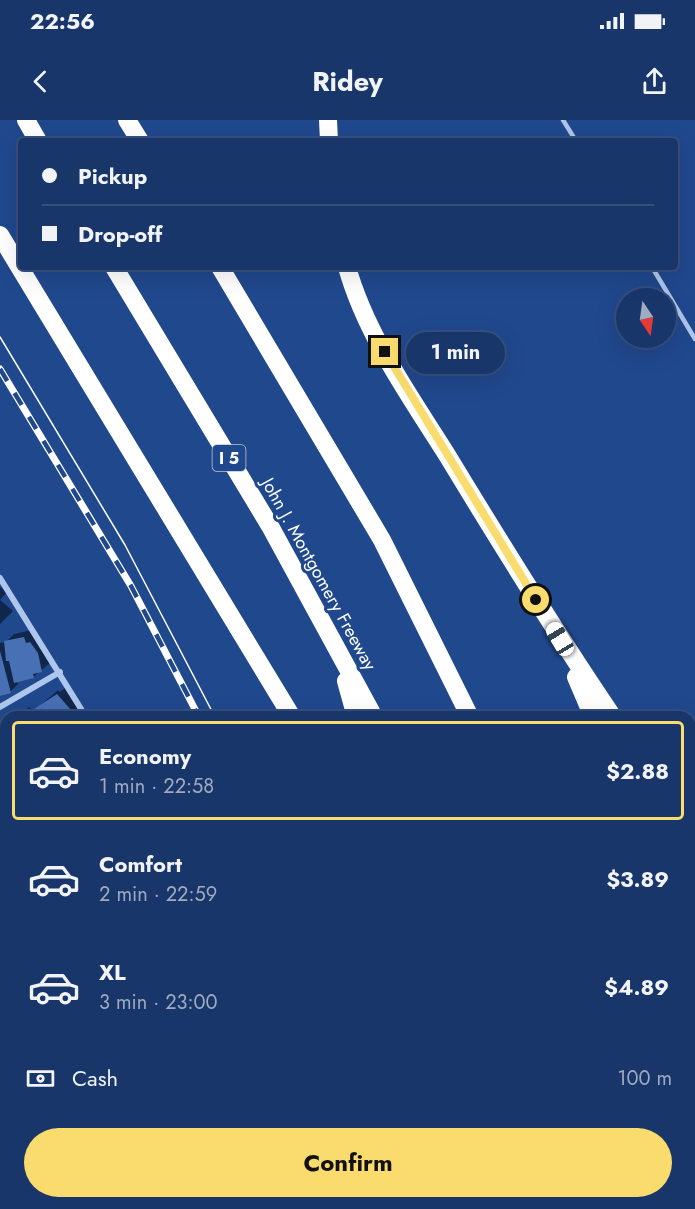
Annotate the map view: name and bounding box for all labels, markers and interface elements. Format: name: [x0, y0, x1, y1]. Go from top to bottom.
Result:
text: 22:56: [30, 5, 95, 37]
text: Ridey: [312, 62, 383, 101]
icon: back: [24, 65, 57, 98]
icon: share: [638, 65, 671, 98]
text: Pickup: [78, 160, 147, 192]
text: Drop-off: [78, 218, 162, 250]
north arrow: [616, 288, 676, 348]
map controls: [616, 288, 676, 348]
callout: 1 min: [406, 331, 505, 373]
route end: [371, 338, 398, 365]
text: 1 min: [431, 338, 480, 367]
road number: I 5: [212, 445, 246, 471]
street label: John J. Montgomery Freeway: [254, 471, 383, 675]
route start: [522, 586, 549, 613]
car: [543, 619, 577, 659]
text: Economy: [99, 740, 191, 772]
icon: car: [27, 744, 81, 798]
text: $2.88: [606, 755, 669, 787]
text: 1 min · 22:58: [99, 772, 214, 801]
text: Comfort: [99, 848, 182, 880]
icon: car: [27, 852, 81, 906]
text: $3.89: [606, 863, 669, 895]
text: 2 min · 22:59: [99, 880, 217, 909]
text: XL: [99, 956, 126, 988]
icon: car: [27, 960, 81, 1014]
text: $4.89: [604, 971, 669, 1003]
text: 3 min · 23:00: [99, 988, 218, 1017]
icon: cash: [24, 1062, 57, 1095]
text: Cash: [72, 1062, 118, 1094]
text: 100 m: [617, 1064, 672, 1093]
button: Confirm: [24, 1128, 672, 1197]

